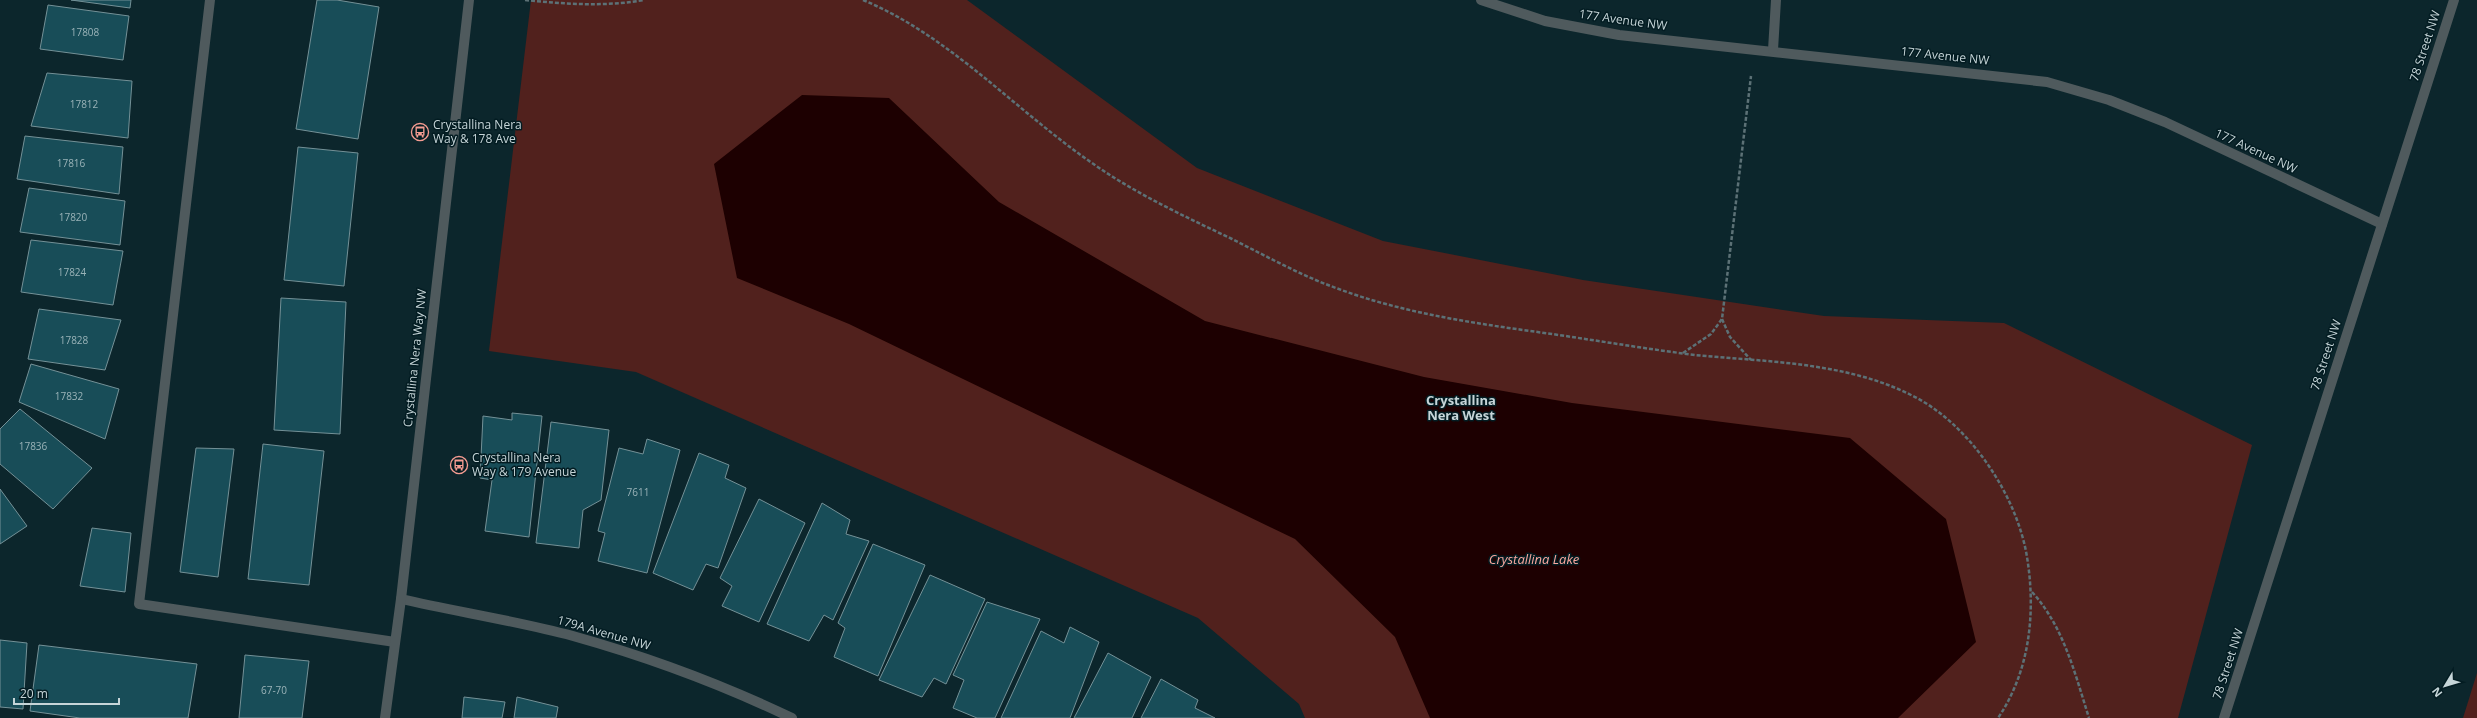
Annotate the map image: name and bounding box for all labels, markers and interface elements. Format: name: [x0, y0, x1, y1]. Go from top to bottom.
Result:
street label: 177 Avenue NW: [1578, 5, 1668, 34]
street label: 78 Street NW: [2405, 8, 2444, 83]
house number: 17808: [71, 25, 100, 39]
street label: 177 Avenue NW: [1900, 42, 1990, 69]
house number: 17812: [70, 97, 99, 111]
place label: Crystallina Nera Way & 178 Ave: [433, 116, 522, 147]
bus stop icon: Crystallina Nera Way & 178 Ave: [410, 122, 430, 142]
street label: 177 Avenue NW: [2212, 124, 2300, 177]
house number: 17816: [57, 156, 86, 170]
house number: 17820: [59, 210, 88, 224]
house number: 17824: [58, 265, 87, 279]
street label: Crystallina Nera Way NW: [399, 288, 430, 428]
street label: 78 Street NW: [2306, 317, 2345, 392]
house number: 17828: [60, 333, 89, 347]
house number: 17832: [55, 389, 84, 403]
district label: Crystallina Nera West: [1426, 391, 1496, 424]
house number: 17836: [19, 439, 48, 453]
place label: Crystallina Nera Way & 179 Avenue: [472, 449, 576, 480]
bus stop icon: Crystallina Nera Way & 179 Avenue: [449, 455, 469, 475]
house number: 7611: [627, 485, 649, 499]
water label: Crystallina Lake: [1489, 550, 1580, 568]
street label: 179A Avenue NW: [556, 611, 653, 654]
street label: 78 Street NW: [2208, 626, 2247, 701]
north arrow: [2425, 666, 2465, 706]
scale bar: [14, 680, 119, 706]
house number: 67-70: [261, 683, 287, 697]
text: N: [2428, 684, 2445, 701]
text: 20 m: [20, 685, 48, 702]

